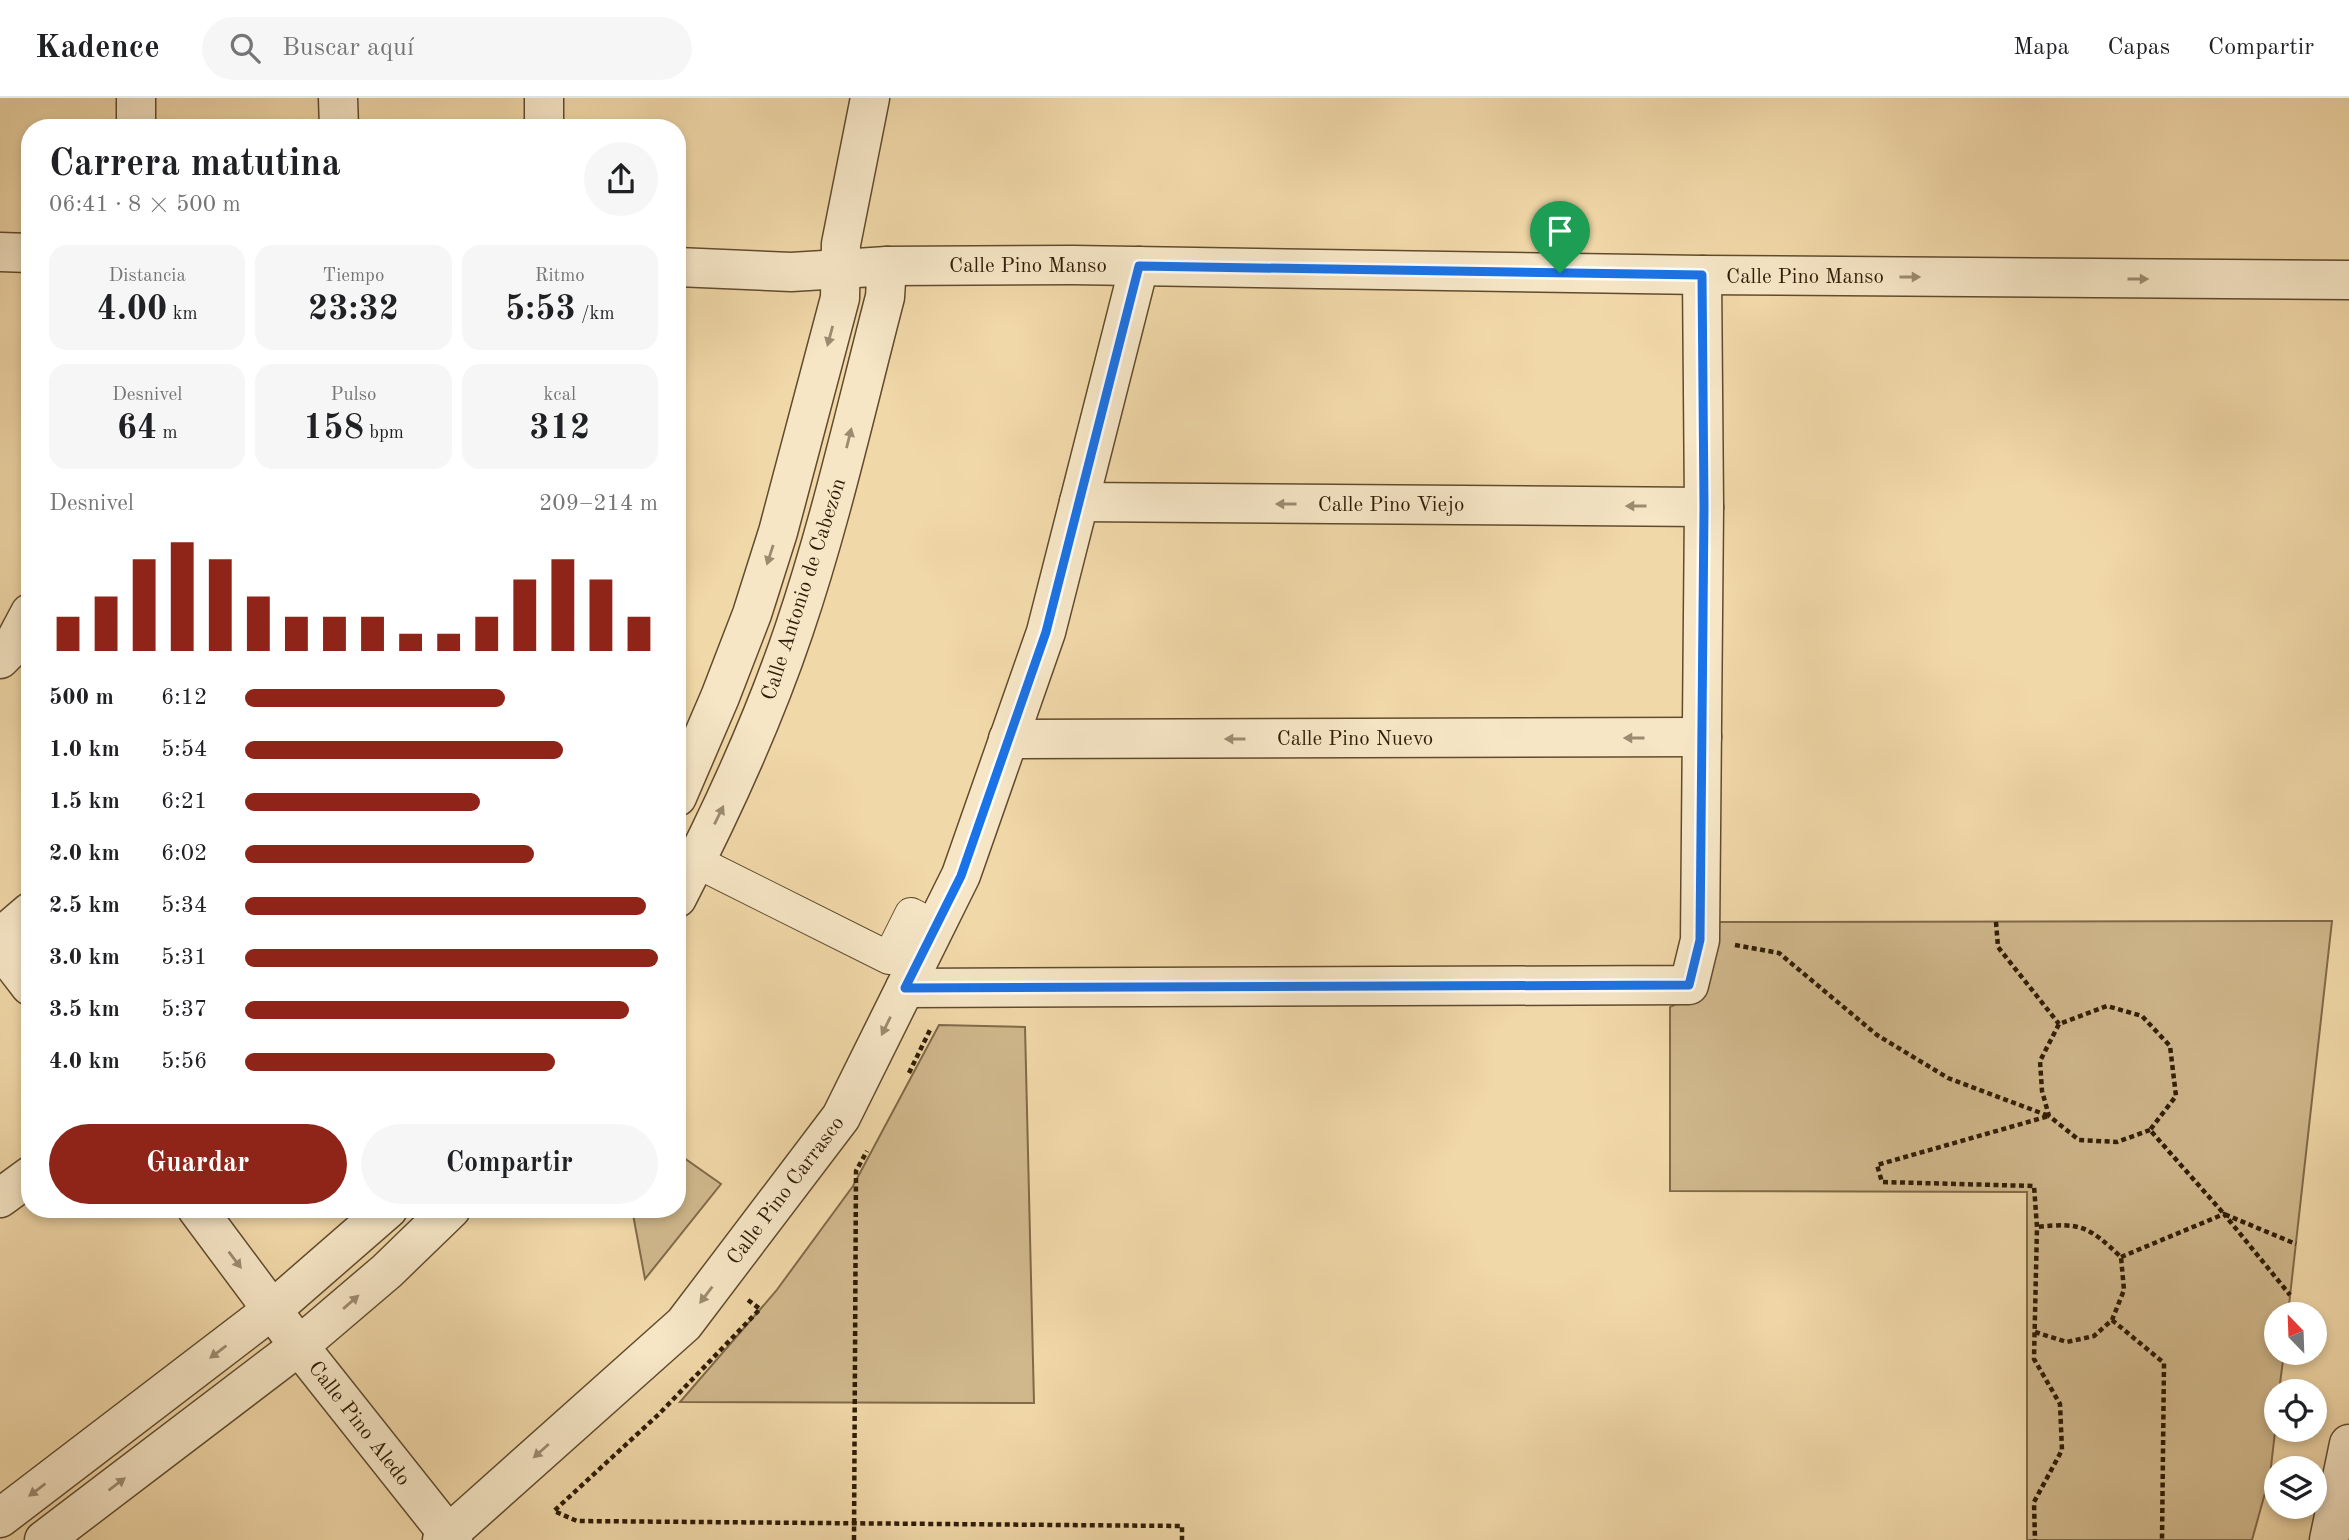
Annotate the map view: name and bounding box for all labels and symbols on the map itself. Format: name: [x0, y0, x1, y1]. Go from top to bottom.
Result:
pin: [1530, 201, 1590, 273]
street label: Calle Pino Manso: [949, 256, 1107, 277]
street label: Calle Pino Manso: [1726, 267, 1884, 288]
one-way arrow: [1900, 271, 1922, 283]
one-way arrow: [2127, 273, 2149, 285]
one-way arrow: [824, 325, 835, 347]
one-way arrow: [844, 427, 855, 449]
street label: Calle Antonio de Cabezón: [759, 476, 850, 703]
street label: Calle Pino Viejo: [1318, 495, 1464, 516]
one-way arrow: [1275, 498, 1297, 509]
one-way arrow: [1625, 500, 1647, 512]
one-way arrow: [765, 545, 775, 566]
street label: Calle Pino Nuevo: [1277, 729, 1433, 750]
one-way arrow: [1622, 732, 1644, 744]
one-way arrow: [1223, 733, 1245, 745]
one-way arrow: [713, 805, 724, 825]
one-way arrow: [881, 1016, 892, 1036]
street label: Calle Pino Carrasco: [724, 1113, 849, 1269]
one-way arrow: [227, 1251, 241, 1269]
one-way arrow: [699, 1286, 713, 1304]
one-way arrow: [343, 1295, 360, 1310]
north arrow: [2264, 1302, 2328, 1365]
one-way arrow: [209, 1344, 227, 1358]
street label: Calle Pino Aledo: [304, 1358, 414, 1490]
one-way arrow: [533, 1443, 550, 1459]
one-way arrow: [108, 1476, 126, 1491]
one-way arrow: [28, 1482, 46, 1496]

